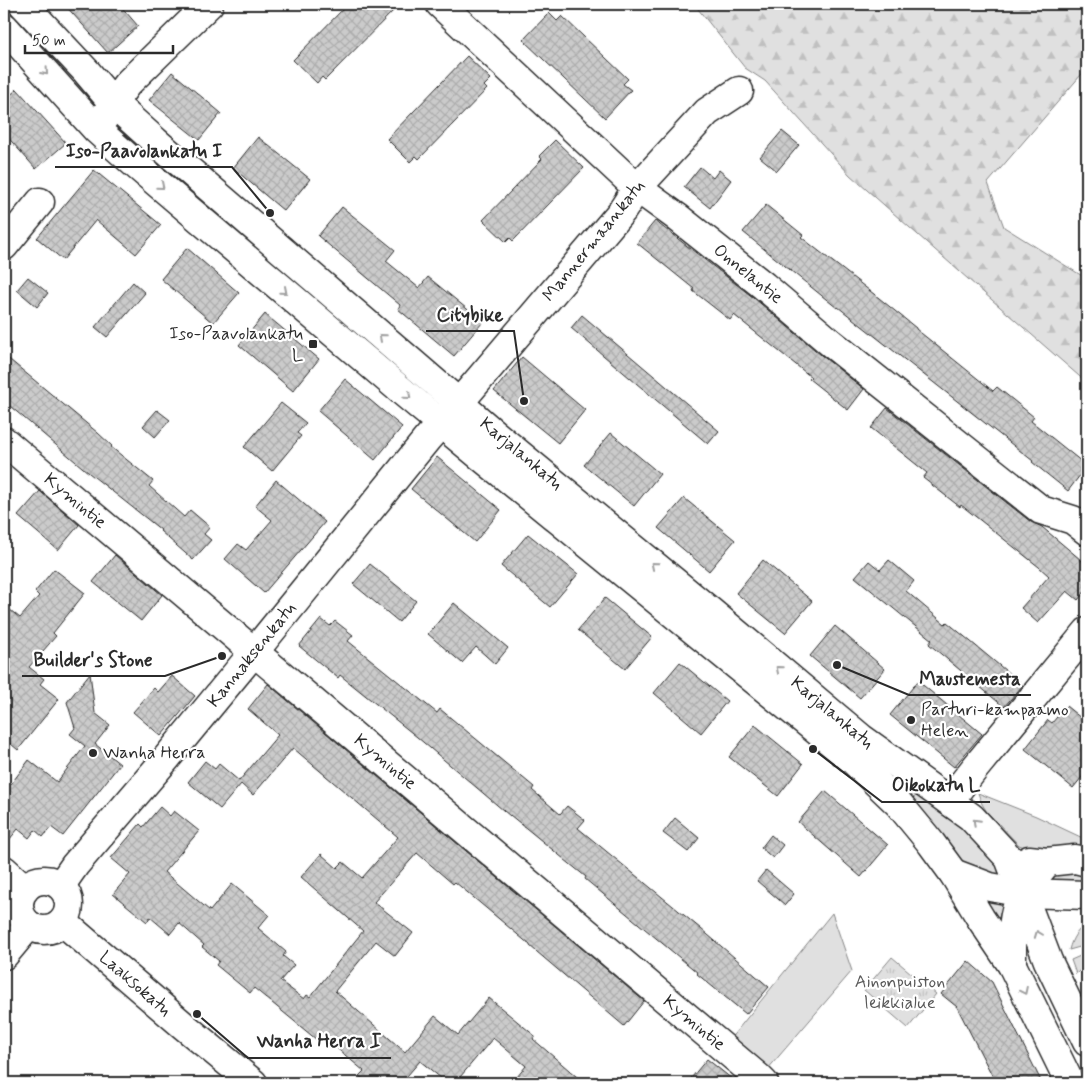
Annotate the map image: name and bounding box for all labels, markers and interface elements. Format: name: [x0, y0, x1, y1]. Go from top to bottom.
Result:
scale bar: [25, 22, 172, 54]
text: 50 m: [32, 31, 66, 51]
one-way arrow: [39, 67, 48, 76]
callout: Iso-Paavolankatu I: [55, 133, 232, 167]
text: Iso-Paavolankatu I: [66, 139, 222, 164]
street label: Mannermaankatu: [537, 175, 651, 307]
one-way arrow: [155, 180, 164, 189]
street label: Onnelantie: [708, 238, 788, 310]
one-way arrow: [279, 285, 288, 294]
callout: Citybike: [426, 297, 514, 331]
text: Citybike: [436, 303, 504, 328]
place label: Iso-Paavolankatu L: [169, 322, 303, 367]
one-way arrow: [379, 334, 388, 342]
marker: Iso-Paavolankatu L: [307, 338, 319, 350]
one-way arrow: [403, 391, 412, 400]
street label: Karjalankatu: [474, 412, 568, 496]
street label: Kymintie: [39, 468, 112, 534]
one-way arrow: [651, 562, 660, 570]
street label: Kannaksenkatu: [202, 597, 302, 713]
callout: Builder's Stone: [22, 642, 165, 676]
text: Builder's Stone: [33, 648, 153, 673]
callout: Maustemesta: [909, 661, 1031, 695]
one-way arrow: [776, 666, 785, 674]
text: Maustemesta: [919, 667, 1021, 692]
street label: Karjalankatu: [785, 671, 879, 755]
place label: Parturi-kampaamo Helen: [921, 698, 1069, 743]
marker: Parturi-kampaamo Helen: [905, 714, 917, 726]
street label: Kymintie: [349, 729, 422, 795]
place label: Wanha Herra: [103, 741, 206, 765]
marker: Wanha Herra: [87, 747, 99, 759]
callout: Oikokatu L: [882, 768, 990, 802]
text: Oikokatu L: [892, 773, 981, 798]
one-way arrow: [973, 819, 982, 828]
one-way arrow: [1034, 930, 1044, 939]
street label: Laaksokatu: [94, 946, 176, 1022]
park label: Ainonpuiston leikkialue: [855, 970, 945, 1015]
one-way arrow: [1018, 986, 1028, 995]
street label: Kymintie: [658, 990, 731, 1056]
callout: Wanha Herra I: [248, 1024, 391, 1058]
text: Wanha Herra I: [256, 1029, 381, 1054]

